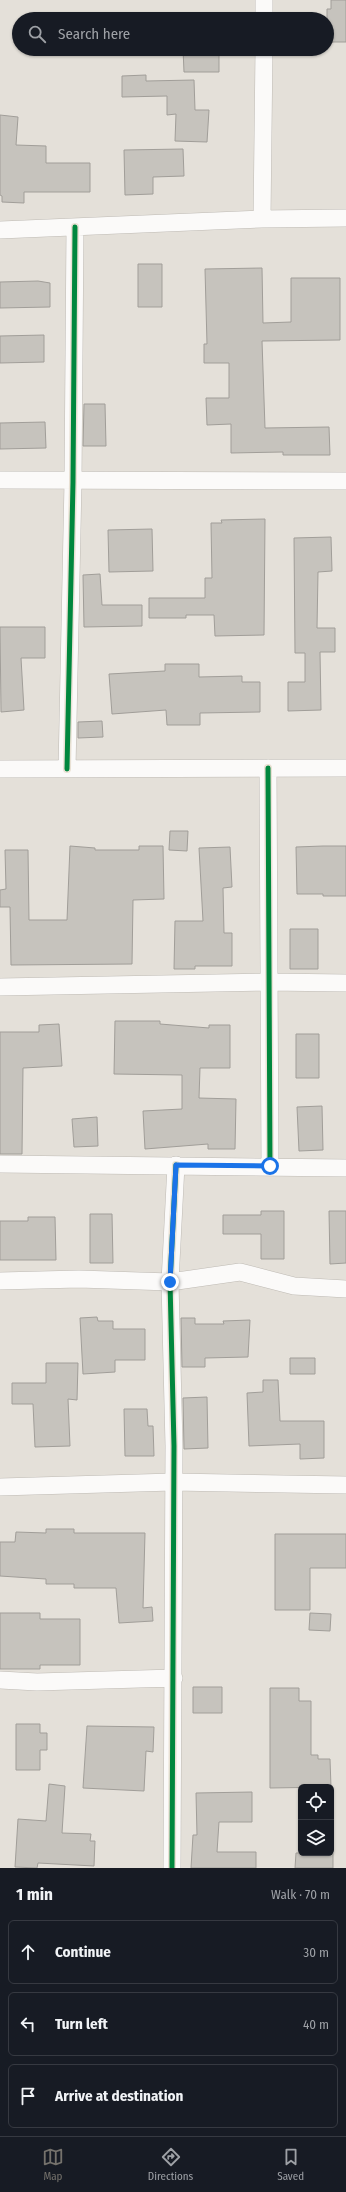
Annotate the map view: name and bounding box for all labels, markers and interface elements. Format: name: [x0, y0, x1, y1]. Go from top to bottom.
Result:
search box: [12, 12, 334, 56]
icon: search: [26, 23, 48, 45]
text: Search here: [58, 25, 130, 43]
route start: [261, 1157, 279, 1175]
route end: [161, 1273, 179, 1291]
map controls: [298, 1784, 334, 1856]
button: locate: [298, 1784, 334, 1820]
button: layers: [298, 1820, 334, 1856]
text: 1 min: [16, 1884, 53, 1905]
text: Walk · 70 m: [271, 1887, 330, 1902]
icon: ahead: [17, 1941, 39, 1963]
text: Continue: [55, 1943, 111, 1961]
text: 30 m: [303, 1945, 329, 1960]
icon: left: [17, 2013, 39, 2035]
text: Turn left: [55, 2015, 108, 2033]
text: 40 m: [303, 2017, 329, 2032]
icon: arrive: [17, 2085, 39, 2107]
text: Arrive at destination: [55, 2087, 183, 2105]
tab: Map: [42, 2146, 64, 2183]
tab: Directions: [148, 2146, 193, 2183]
tab: Saved: [277, 2146, 304, 2183]

